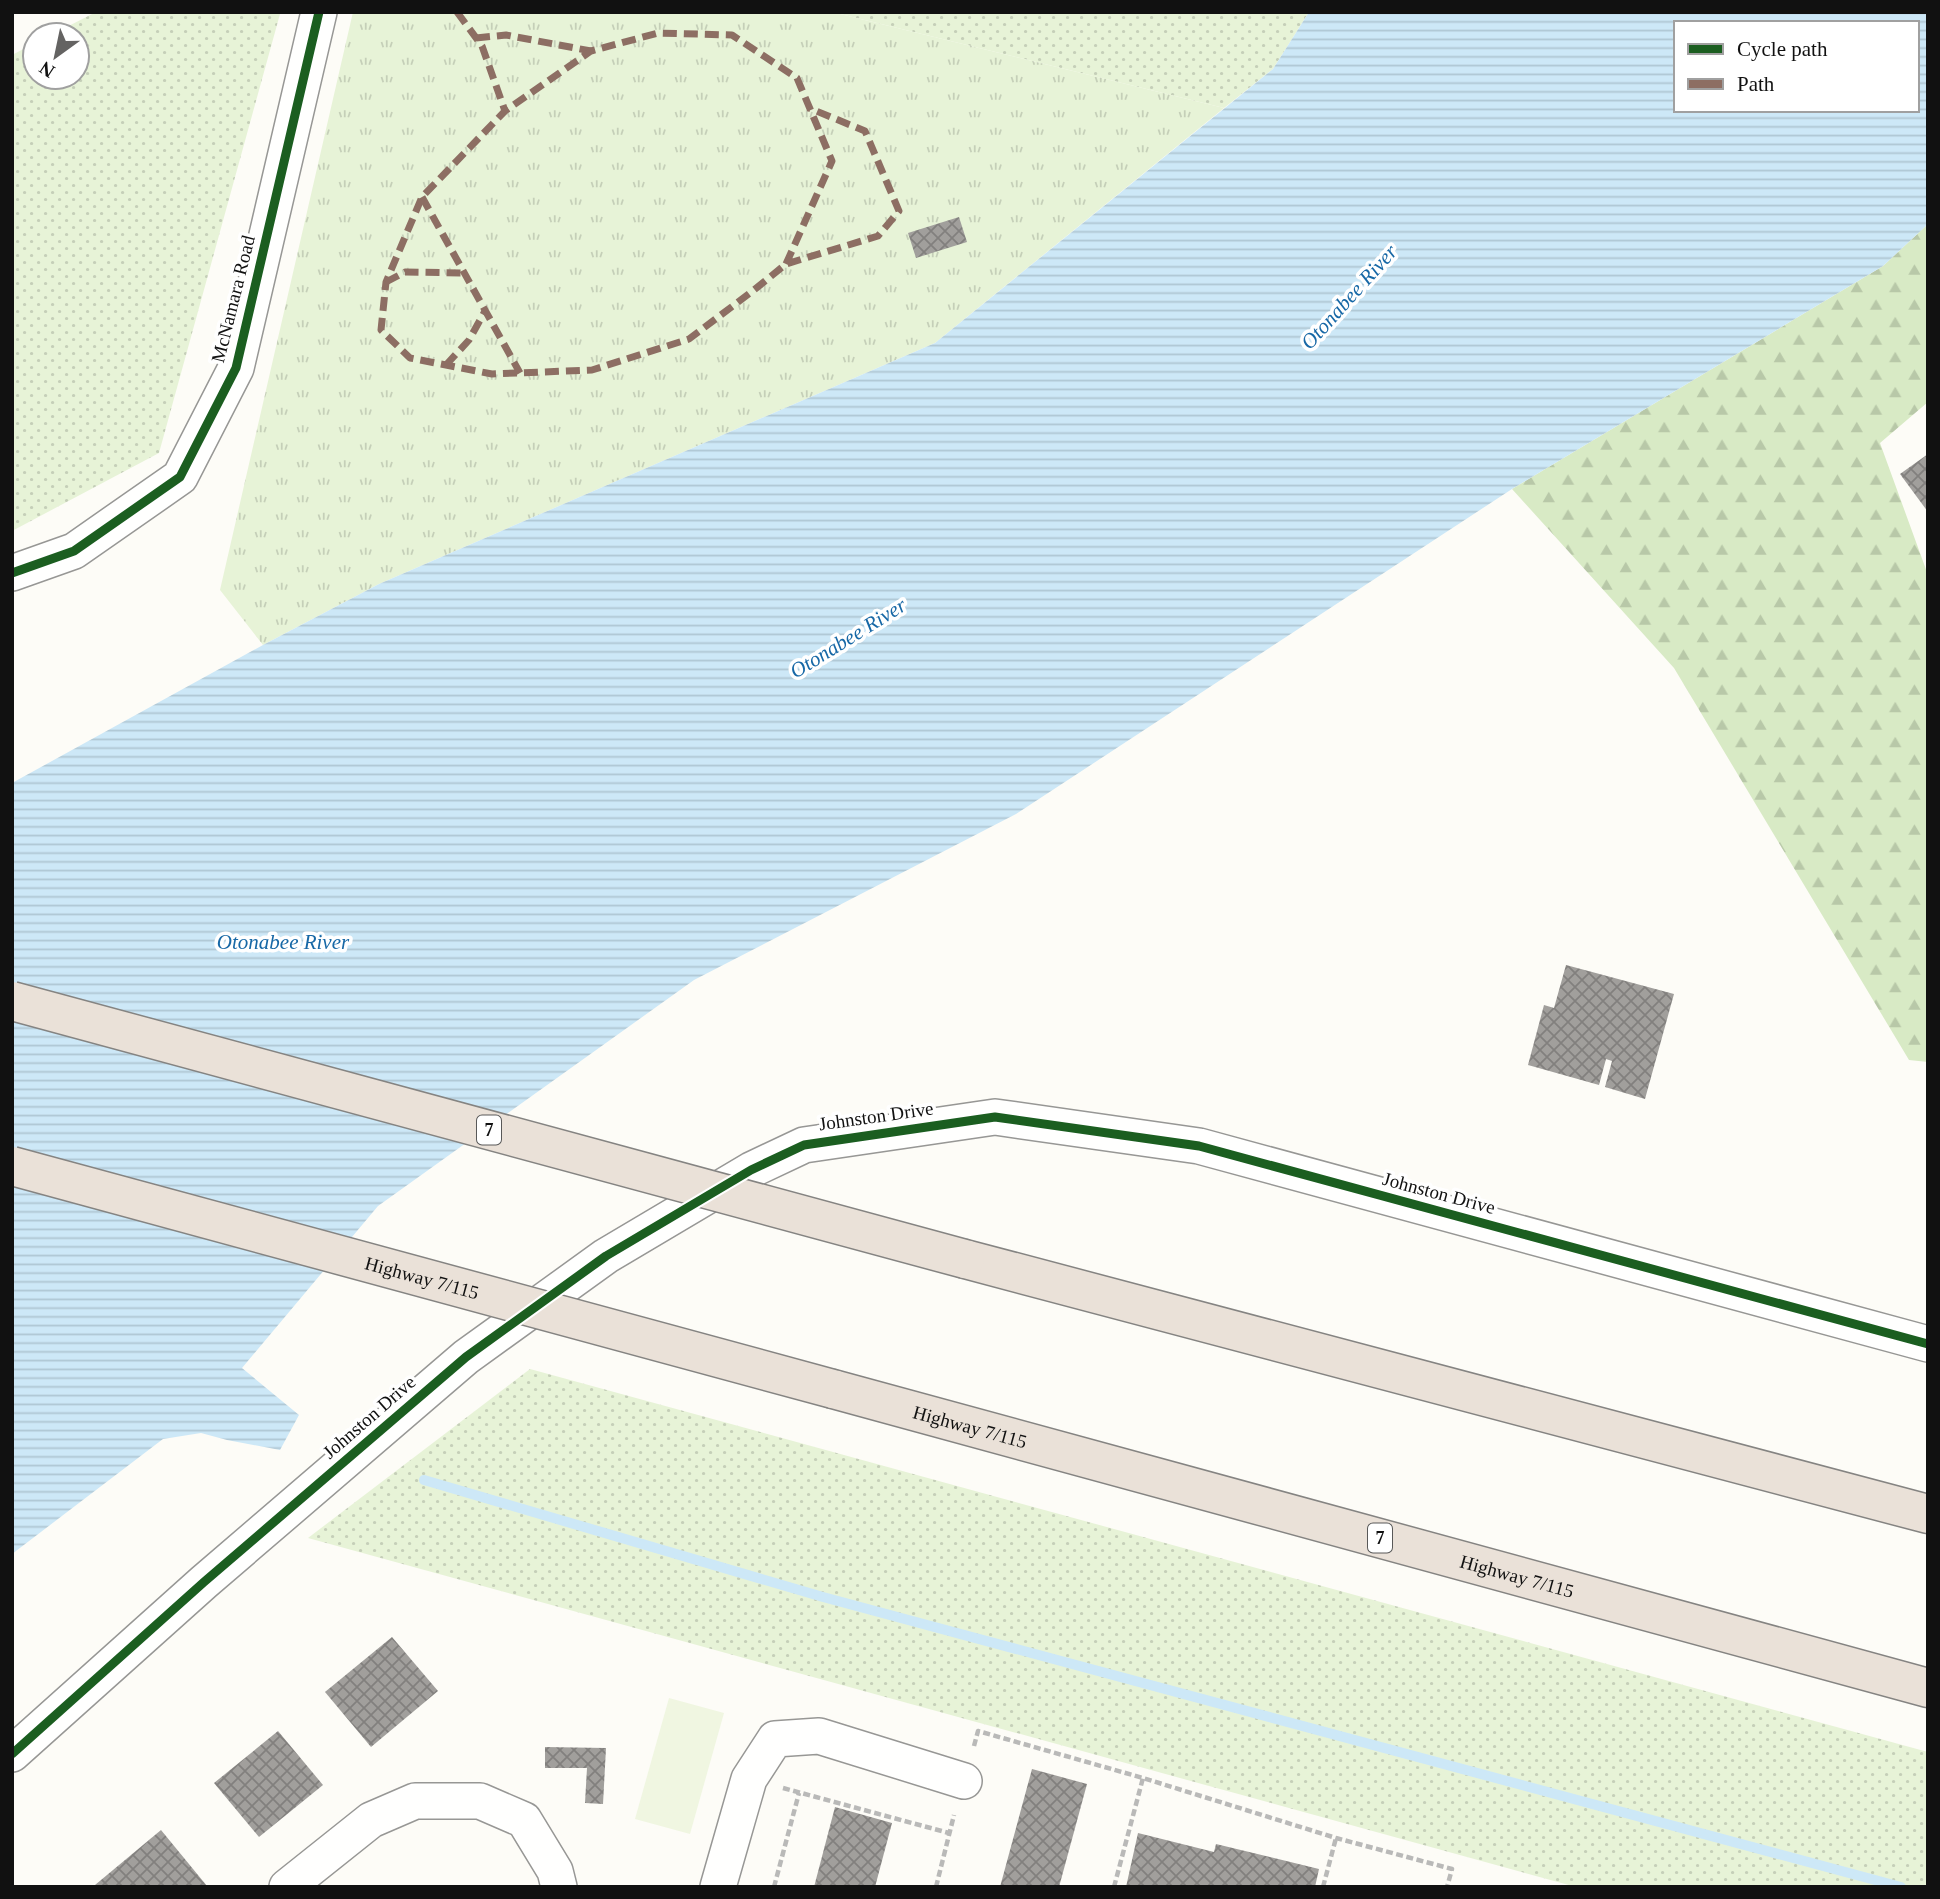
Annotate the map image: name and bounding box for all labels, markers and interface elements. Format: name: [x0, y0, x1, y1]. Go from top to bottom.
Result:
north arrow: [21, 21, 91, 91]
legend: [1674, 21, 1919, 112]
text: Cycle path: [1737, 37, 1828, 61]
text: N: [35, 57, 58, 82]
text: Path: [1737, 72, 1775, 96]
street label: McNamara Road: [207, 233, 259, 365]
water label: Otonabee River: [1296, 239, 1403, 354]
water label: Otonabee River: [786, 592, 911, 683]
water label: Otonabee River: [217, 930, 350, 954]
street label: Johnston Drive: [817, 1098, 935, 1134]
road number: 7: [477, 1115, 501, 1144]
street label: Johnston Drive: [1380, 1168, 1498, 1218]
street label: Highway 7/115: [363, 1252, 481, 1303]
street label: Johnston Drive: [318, 1371, 420, 1463]
street label: Highway 7/115: [911, 1401, 1029, 1452]
road number: 7: [1368, 1524, 1392, 1553]
street label: Highway 7/115: [1458, 1550, 1576, 1601]

